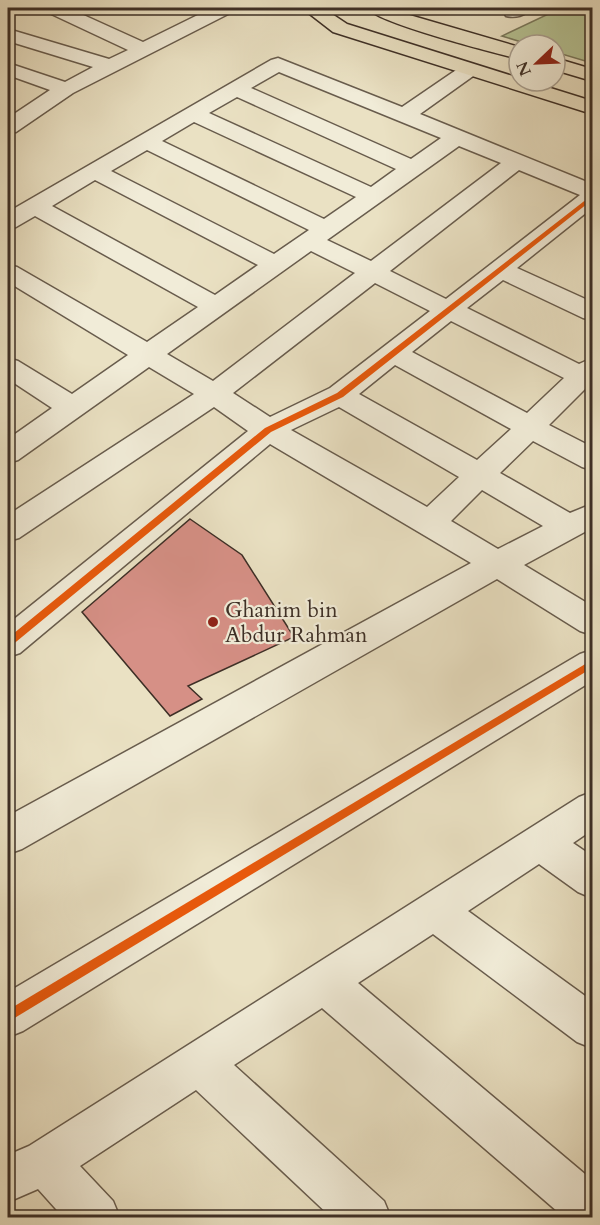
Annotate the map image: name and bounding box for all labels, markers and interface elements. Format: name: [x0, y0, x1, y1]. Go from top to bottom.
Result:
north arrow: [507, 33, 567, 93]
text: N: [511, 58, 537, 79]
place label: Ghanim bin Abdur Rahman: [225, 595, 368, 650]
marker: Ghanim bin Abdur Rahman: [206, 615, 220, 629]

